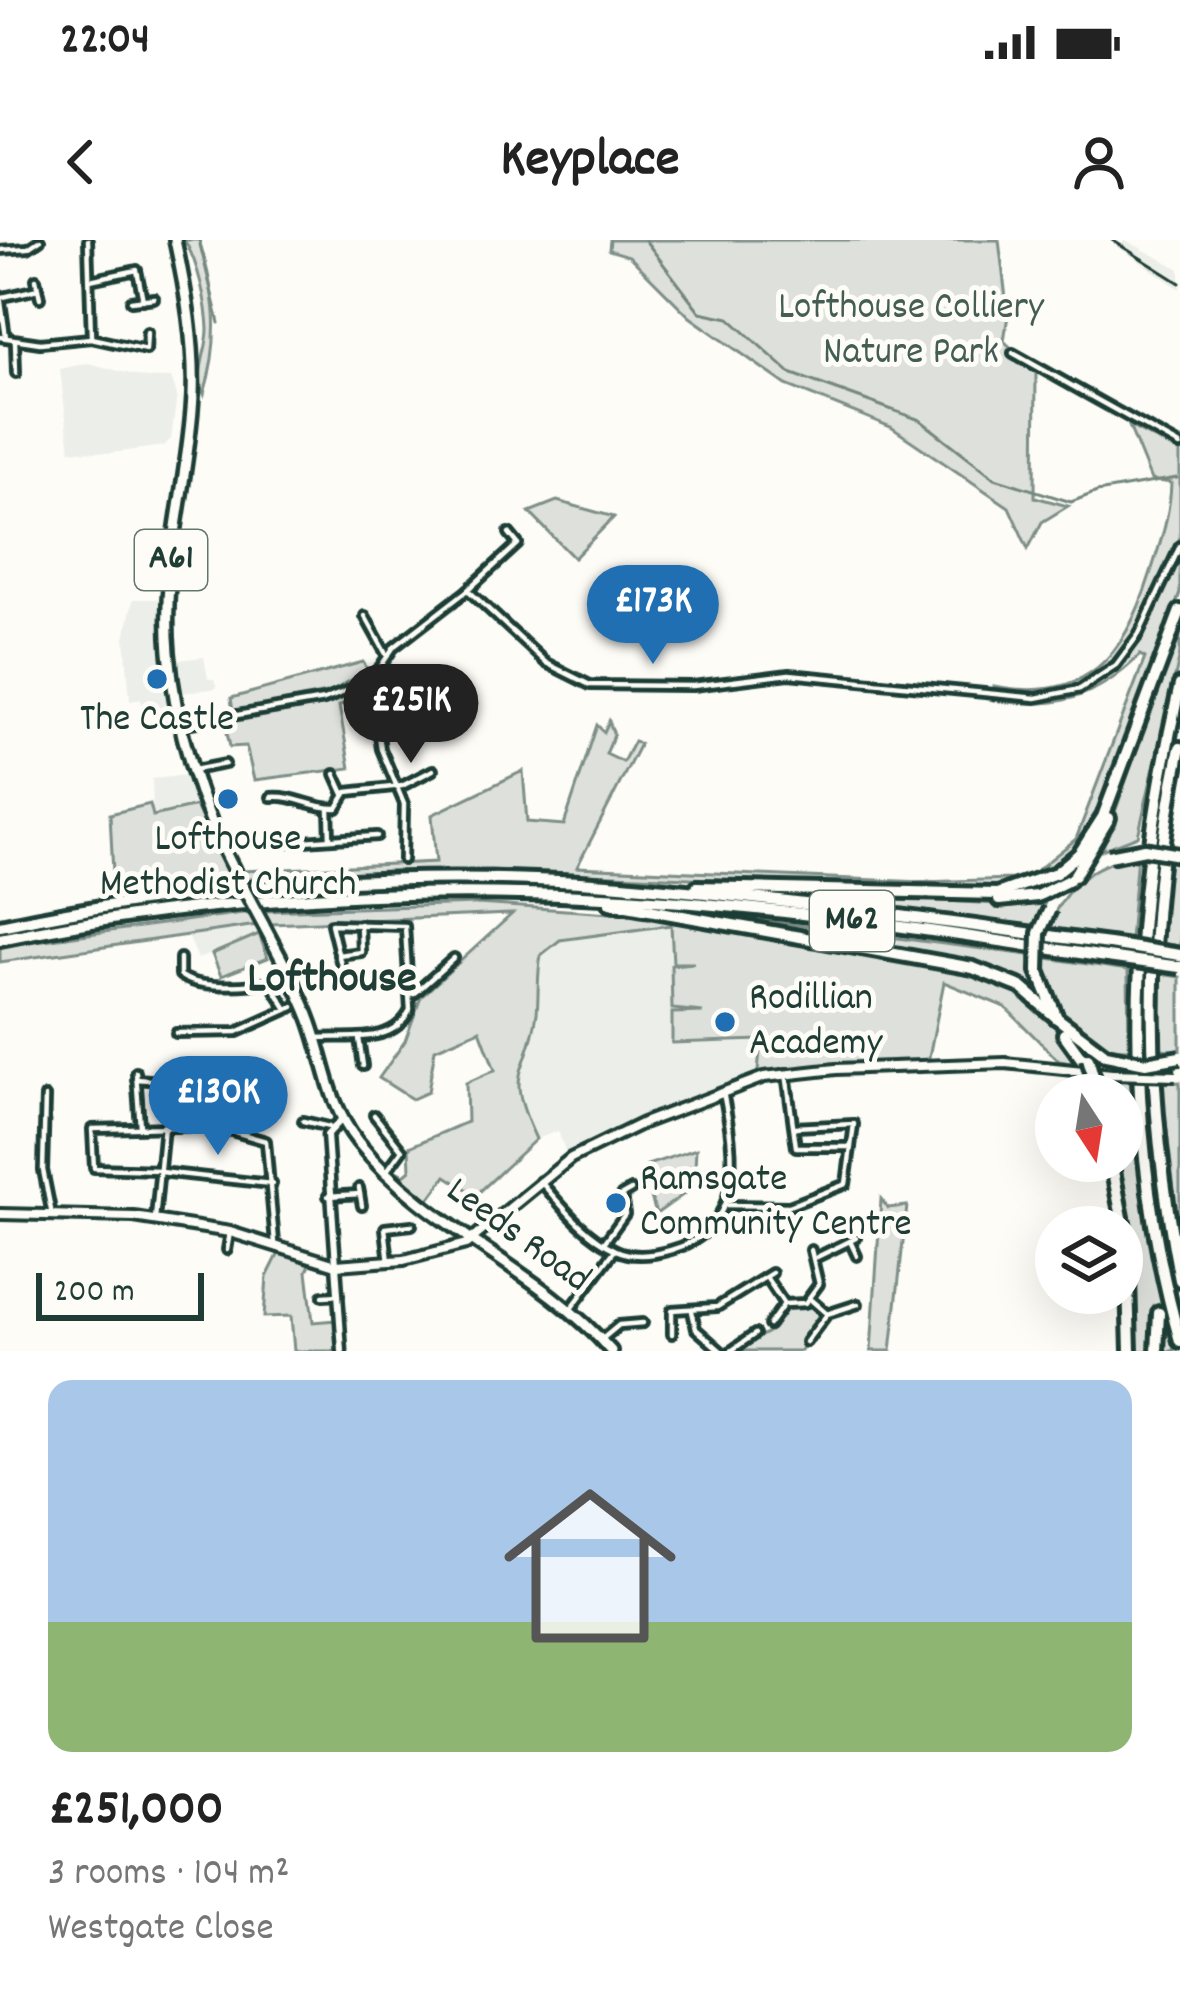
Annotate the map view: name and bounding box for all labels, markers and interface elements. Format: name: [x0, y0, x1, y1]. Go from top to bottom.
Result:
text: 22:04: [60, 10, 150, 74]
text: Keyplace: [500, 124, 680, 201]
icon: back: [48, 129, 114, 195]
icon: person: [1066, 129, 1132, 195]
park label: Lofthouse Colliery Nature Park: [778, 282, 1045, 382]
road number: A61: [135, 530, 207, 590]
pin: £173K: [569, 565, 737, 667]
text: £173K: [614, 576, 692, 631]
pin: £251K: [327, 664, 495, 766]
marker: The Castle: [144, 666, 170, 692]
text: £251K: [370, 675, 452, 730]
place label: The Castle: [80, 694, 234, 749]
marker: Lofthouse Methodist Church: [215, 786, 241, 812]
place label: Lofthouse Methodist Church: [100, 814, 356, 914]
road number: M62: [810, 891, 894, 951]
district label: Lofthouse: [247, 949, 417, 1013]
place label: Rodillian Academy: [749, 973, 884, 1073]
marker: Rodillian Academy: [712, 1009, 738, 1035]
pin: £130K: [134, 1056, 302, 1158]
text: £130K: [176, 1067, 260, 1122]
north arrow: [1035, 1074, 1143, 1182]
map controls: [1035, 1074, 1143, 1314]
place label: Ramsgate Community Centre: [640, 1154, 912, 1254]
street label: Leeds Road: [433, 1166, 601, 1308]
marker: Ramsgate Community Centre: [603, 1190, 629, 1216]
button: layers: [1035, 1206, 1143, 1314]
scale bar: [36, 1267, 204, 1320]
text: 200 m: [54, 1270, 135, 1317]
icon: home: [482, 1458, 698, 1674]
text: £251,000: [48, 1776, 224, 1848]
text: 3 rooms · 104 m²: [48, 1848, 289, 1903]
text: Westgate Close: [48, 1903, 274, 1958]

